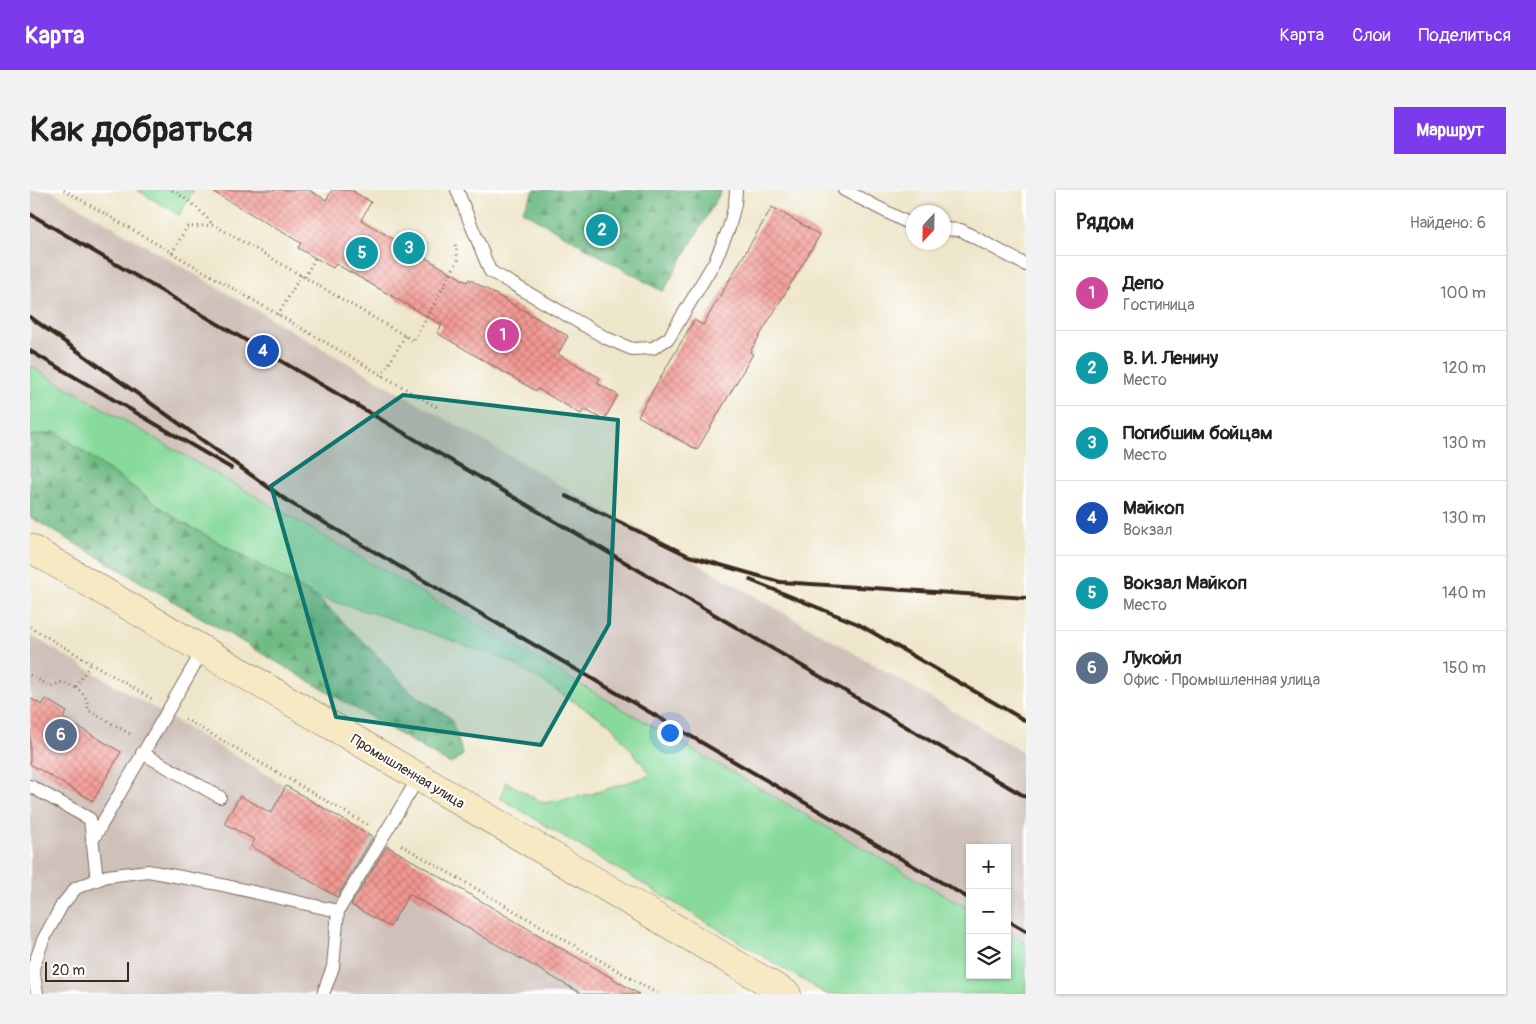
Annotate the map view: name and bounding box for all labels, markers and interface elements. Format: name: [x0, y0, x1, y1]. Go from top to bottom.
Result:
text: Карта: [25, 21, 84, 50]
text: Карта: [1280, 24, 1324, 47]
text: Слои: [1352, 24, 1390, 47]
text: Поделиться: [1418, 24, 1511, 47]
button: Маршрут: [1394, 107, 1506, 154]
text: Как добраться: [30, 108, 253, 152]
north arrow: [906, 205, 951, 250]
text: Рядом: [1076, 209, 1134, 236]
pin: 2: [586, 211, 618, 249]
text: Найдено: 6: [1410, 213, 1486, 233]
pin: 3: [393, 229, 425, 267]
pin: 5: [346, 234, 378, 272]
text: Депо: [1123, 271, 1164, 295]
text: 1: [1089, 283, 1095, 303]
text: 100 m: [1440, 283, 1486, 303]
text: Гостиница: [1123, 295, 1195, 315]
pin: 1: [487, 316, 519, 354]
pin: 4: [247, 332, 279, 370]
text: В. И. Ленину: [1123, 346, 1218, 370]
text: 2: [1088, 358, 1096, 378]
text: 120 m: [1442, 358, 1486, 378]
text: Место: [1123, 370, 1167, 390]
text: Погибшим бойцам: [1123, 421, 1273, 445]
text: 3: [1088, 433, 1096, 453]
text: 130 m: [1442, 433, 1486, 453]
text: Место: [1123, 445, 1167, 465]
text: Майкоп: [1123, 496, 1184, 520]
text: 4: [1087, 508, 1097, 528]
text: 130 m: [1442, 508, 1486, 528]
text: Вокзал: [1123, 520, 1172, 540]
text: Вокзал Майкоп: [1123, 571, 1247, 595]
text: 5: [1088, 583, 1096, 603]
text: 140 m: [1442, 583, 1486, 603]
text: Место: [1123, 595, 1167, 615]
text: Лукойл: [1123, 646, 1182, 670]
text: 6: [1087, 658, 1097, 678]
text: 150 m: [1442, 658, 1486, 678]
text: Офис · Промышленная улица: [1123, 670, 1320, 690]
pin: 6: [45, 716, 77, 754]
your location: [657, 720, 683, 746]
street label: Промышленная улица: [348, 731, 468, 812]
map controls: [966, 844, 1011, 979]
button: +: [966, 844, 1011, 889]
button: −: [966, 889, 1011, 934]
button: layers: [966, 934, 1011, 979]
scale bar: [45, 959, 129, 982]
text: 20 m: [52, 962, 85, 979]

